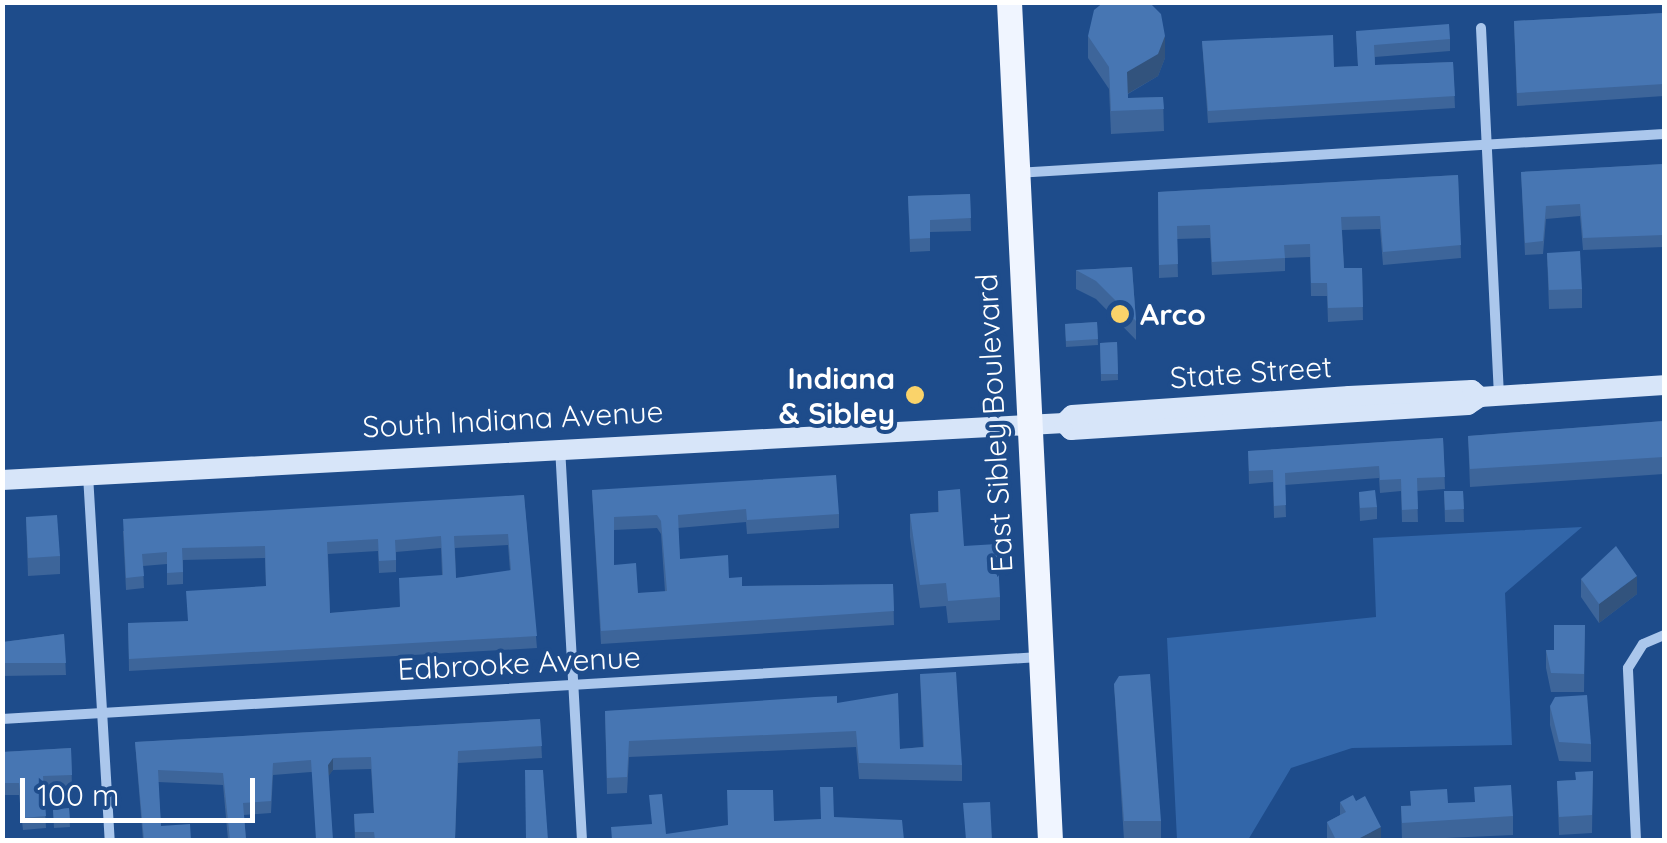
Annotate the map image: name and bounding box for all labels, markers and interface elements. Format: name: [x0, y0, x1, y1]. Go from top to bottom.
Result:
street label: East Sibley Boulevard: [968, 273, 1020, 573]
place label: Arco: [1140, 296, 1206, 332]
marker: Arco: [1109, 303, 1131, 325]
street label: State Street: [1169, 348, 1333, 396]
place label: Indiana & Sibley: [779, 360, 895, 430]
marker: Indiana & Sibley: [904, 384, 926, 406]
street label: South Indiana Avenue: [362, 393, 664, 445]
street label: Edbrooke Avenue: [396, 639, 642, 687]
scale bar: [25, 758, 260, 820]
text: 100 m: [37, 776, 119, 814]

